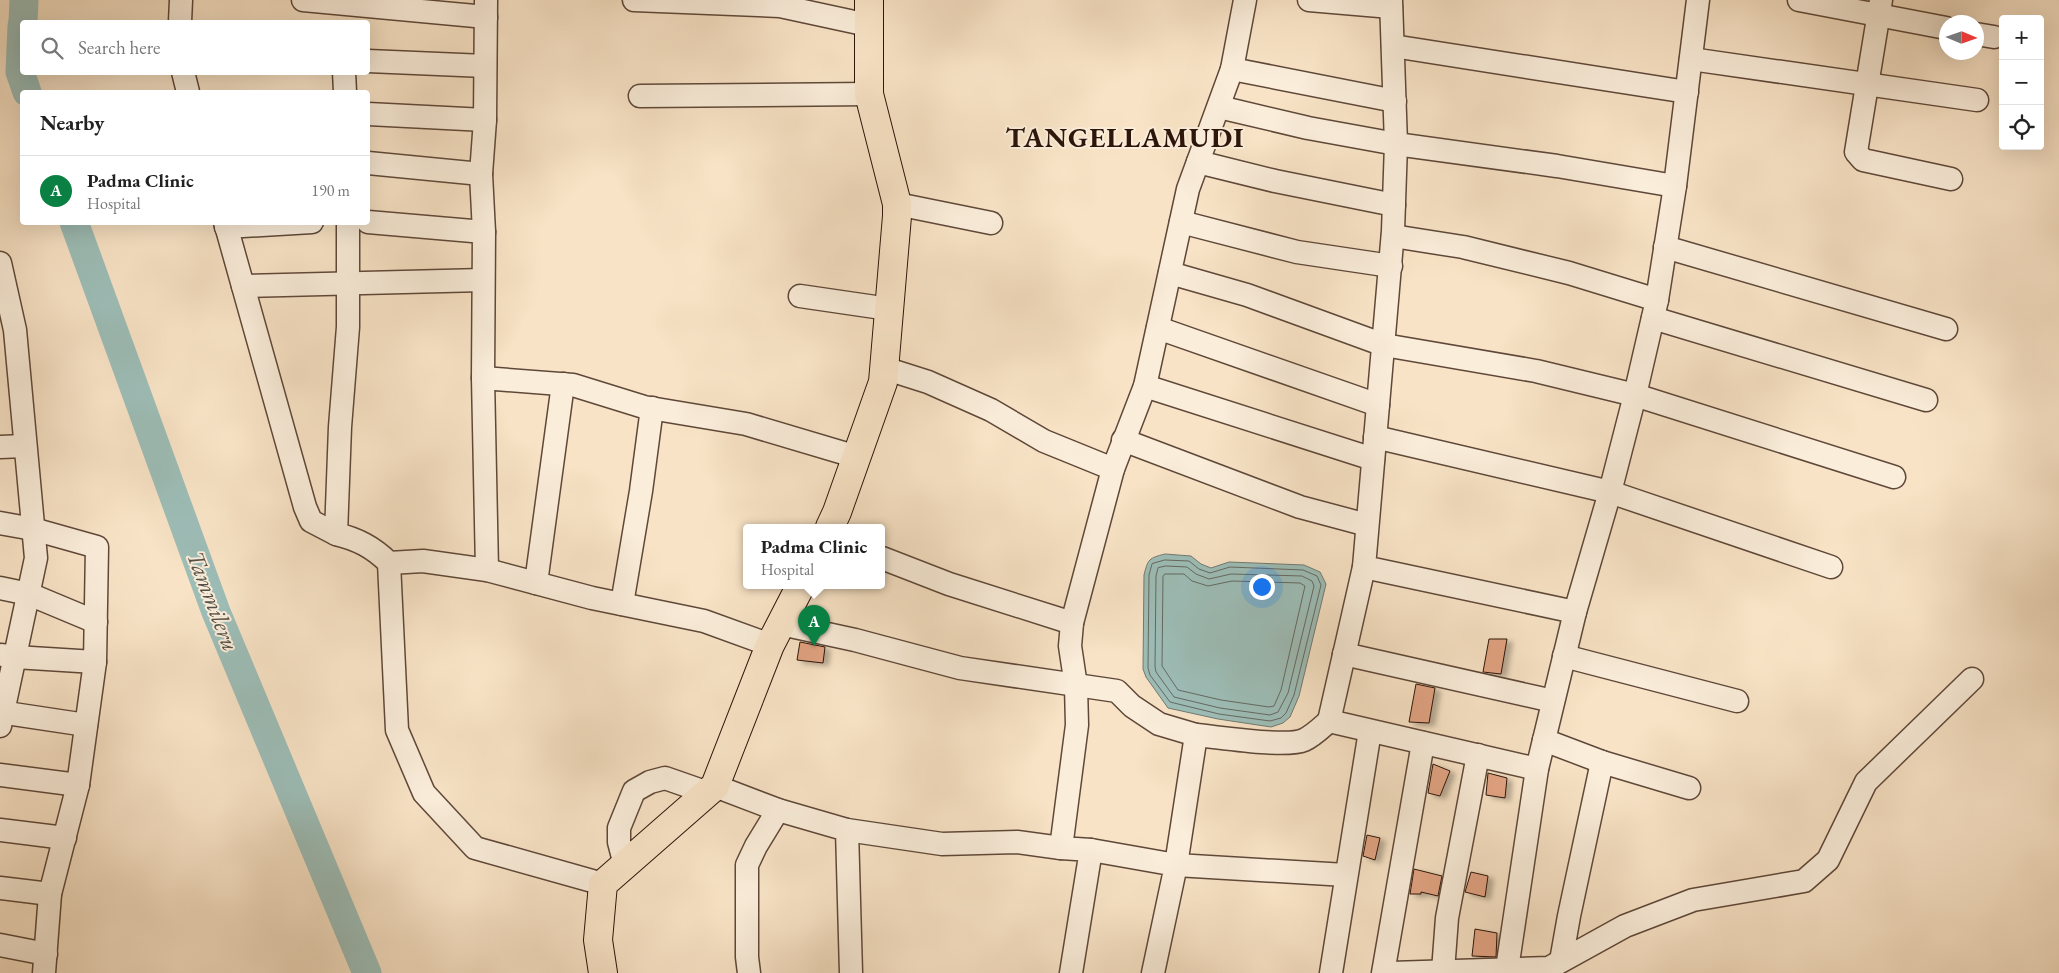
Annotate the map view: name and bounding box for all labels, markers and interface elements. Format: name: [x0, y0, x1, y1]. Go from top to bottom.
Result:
north arrow: [1939, 15, 1984, 60]
map controls: [1999, 15, 2044, 150]
button: +: [1999, 15, 2044, 60]
search box: [20, 20, 370, 75]
icon: search: [38, 34, 66, 62]
text: Search here: [78, 35, 160, 60]
button: −: [1999, 60, 2044, 105]
button: locate: [1999, 105, 2044, 150]
text: Nearby: [40, 109, 104, 136]
district label: TANGELLAMUDI: [1006, 119, 1244, 155]
text: Padma Clinic: [87, 168, 194, 193]
text: A: [50, 180, 62, 201]
text: 190 m: [311, 180, 350, 201]
text: Hospital: [87, 193, 141, 214]
popup: [743, 524, 885, 589]
text: Padma Clinic: [761, 534, 867, 559]
water label: Tammileru: [180, 546, 247, 655]
text: Hospital: [761, 559, 814, 580]
your location: [1249, 574, 1275, 600]
pin: A: [798, 605, 830, 646]

